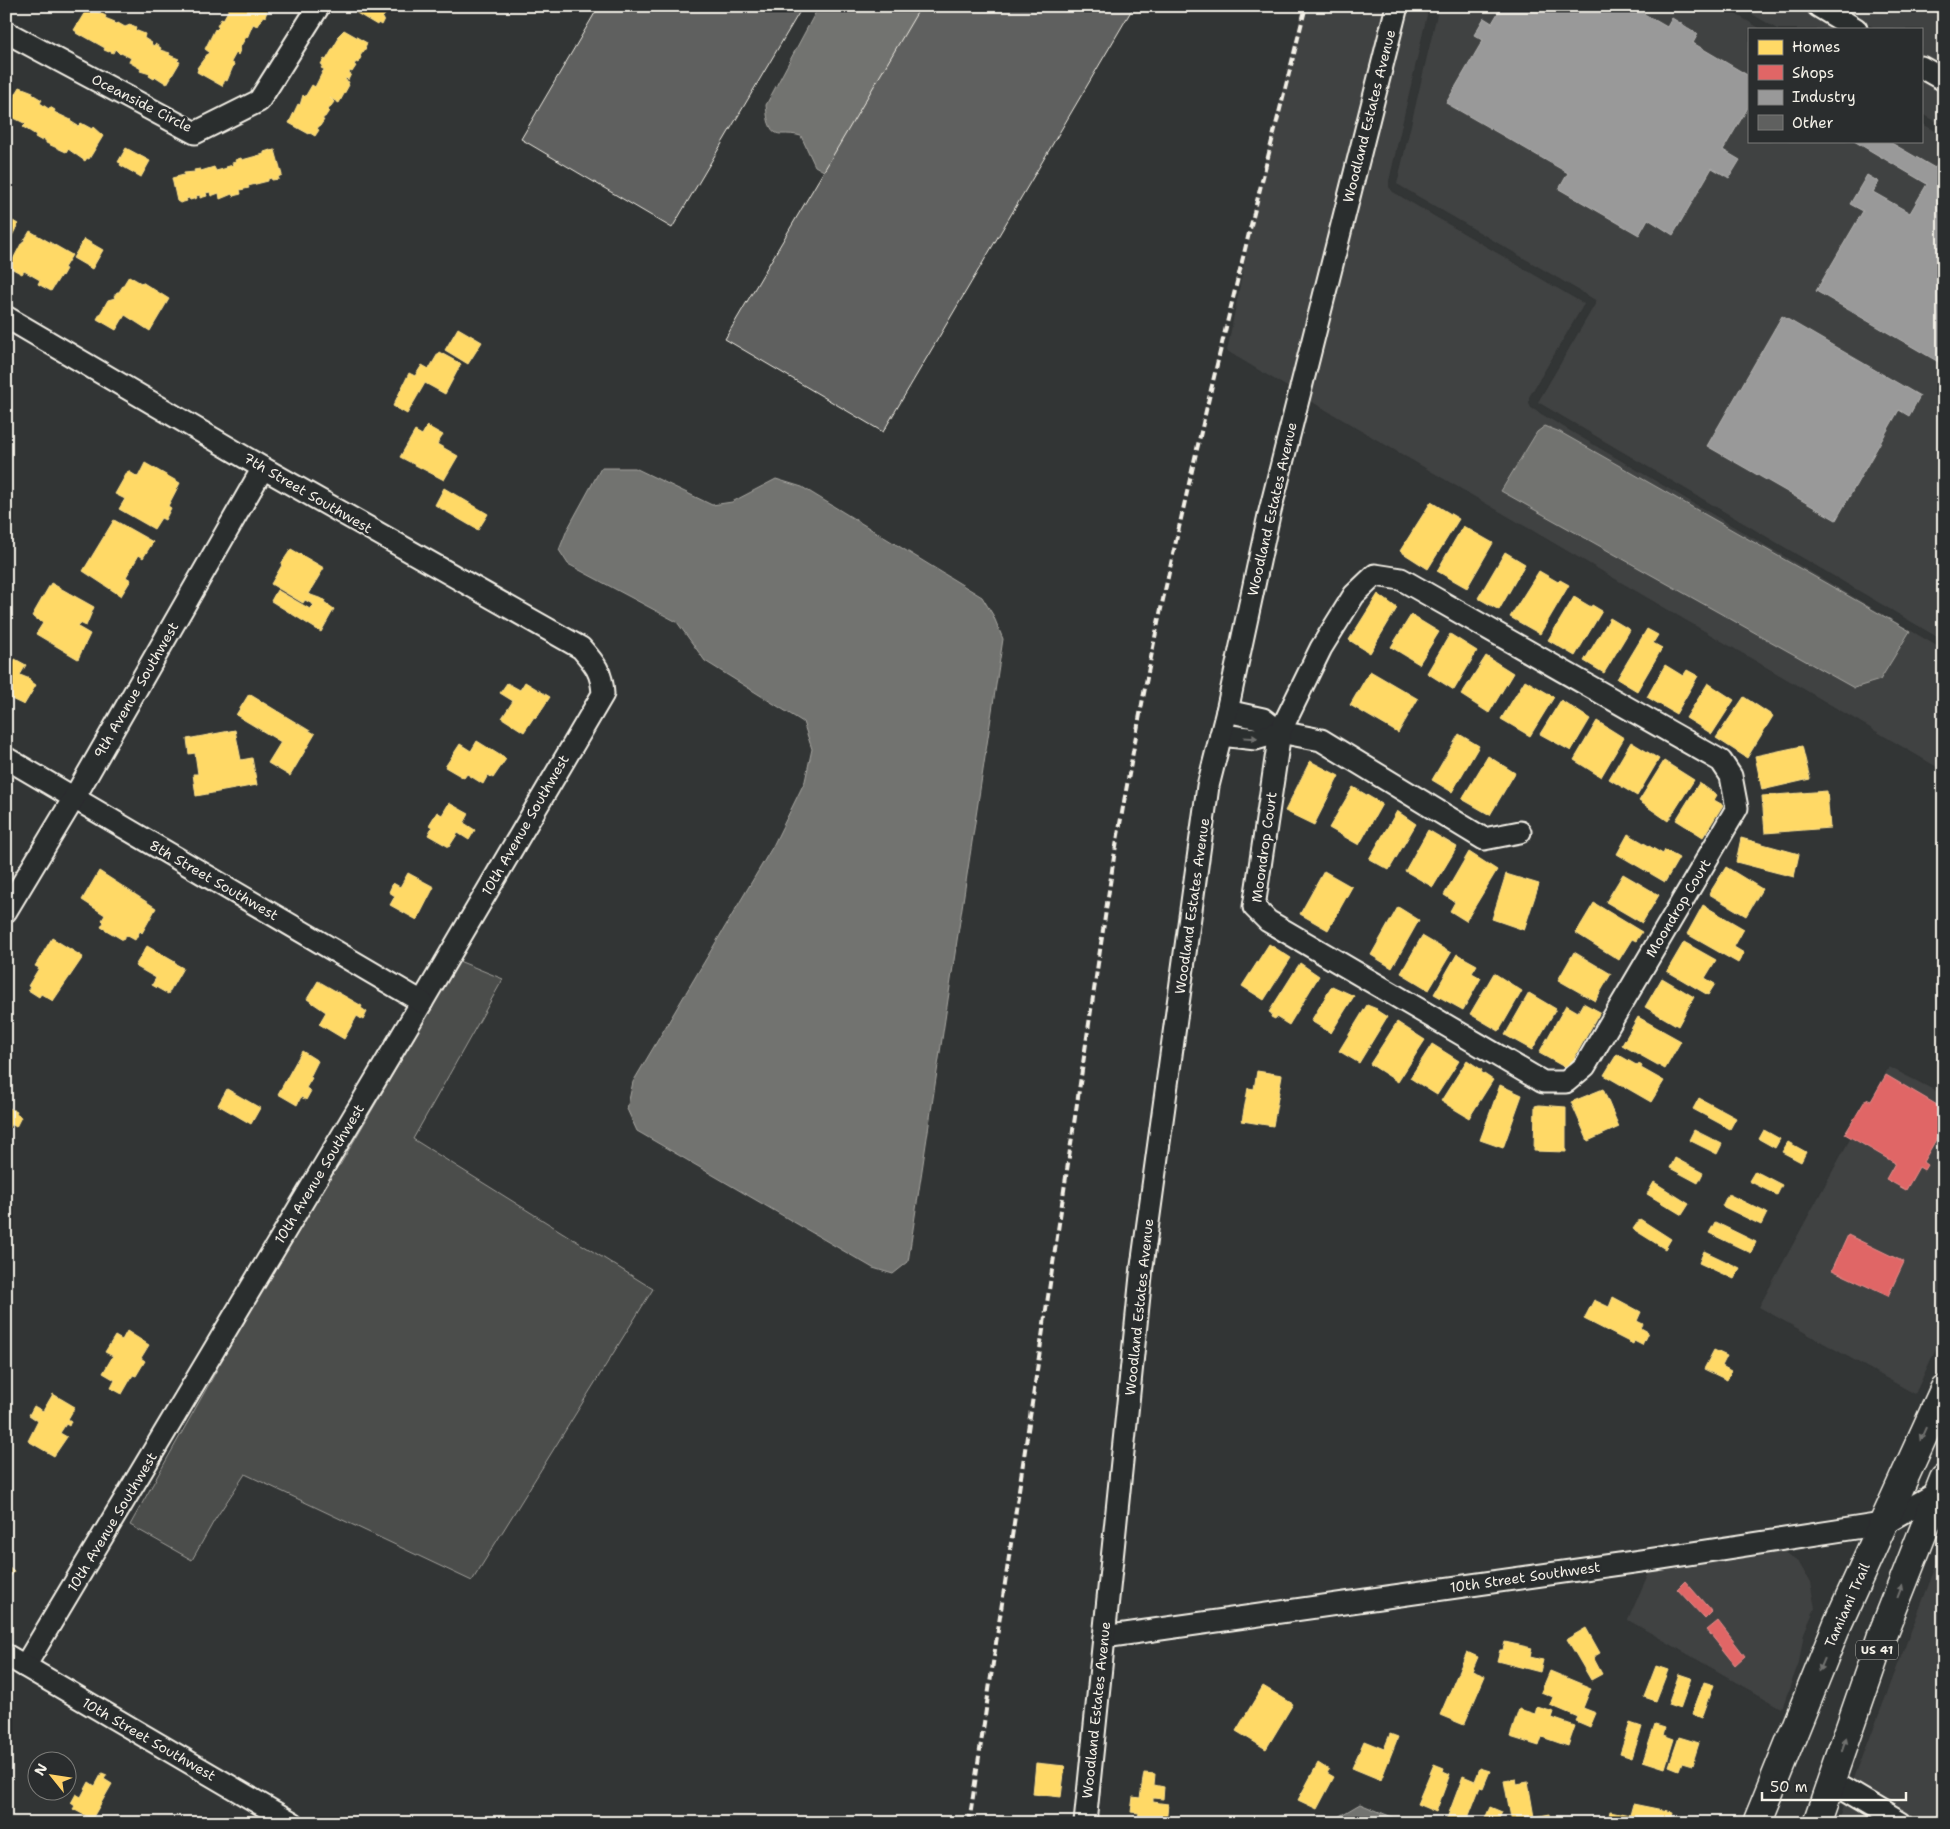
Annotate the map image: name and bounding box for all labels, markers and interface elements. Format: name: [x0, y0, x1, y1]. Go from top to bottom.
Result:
street label: Woodland Estates Avenue: [1339, 28, 1399, 204]
legend: [1748, 28, 1922, 142]
text: Homes: [1792, 37, 1840, 57]
text: Shops: [1792, 63, 1834, 83]
street label: Oceanside Circle: [89, 70, 195, 136]
text: Industry: [1792, 87, 1856, 107]
text: Other: [1792, 113, 1834, 133]
street label: Woodland Estates Avenue: [1243, 420, 1301, 598]
street label: 7th Street Southwest: [240, 449, 376, 537]
street label: 9th Avenue Southwest: [90, 619, 182, 761]
one-way arrow: [1243, 734, 1259, 742]
street label: 10th Avenue Southwest: [477, 751, 573, 899]
street label: Moondrop Court: [1247, 790, 1281, 904]
street label: Woodland Estates Avenue: [1171, 817, 1213, 995]
street label: 8th Street Southwest: [146, 836, 282, 924]
street label: Moondrop Court: [1642, 856, 1714, 960]
street label: 10th Avenue Southwest: [270, 1101, 368, 1247]
street label: Woodland Estates Avenue: [1121, 1218, 1157, 1396]
one-way arrow: [1919, 1427, 1927, 1441]
street label: 10th Avenue Southwest: [63, 1449, 161, 1595]
street label: 10th Street Southwest: [1449, 1558, 1601, 1596]
street label: Tamiami Trail: [1820, 1559, 1874, 1650]
one-way arrow: [1896, 1584, 1904, 1598]
street label: Woodland Estates Avenue: [1078, 1621, 1114, 1799]
road number: US 41: [1856, 1640, 1898, 1660]
one-way arrow: [1816, 1658, 1824, 1672]
street label: 10th Street Southwest: [79, 1693, 219, 1785]
one-way arrow: [1841, 1736, 1848, 1751]
north arrow: [28, 1752, 78, 1802]
text: N: [30, 1760, 51, 1779]
scale bar: [1762, 1769, 1906, 1801]
text: 50 m: [1770, 1777, 1808, 1797]

